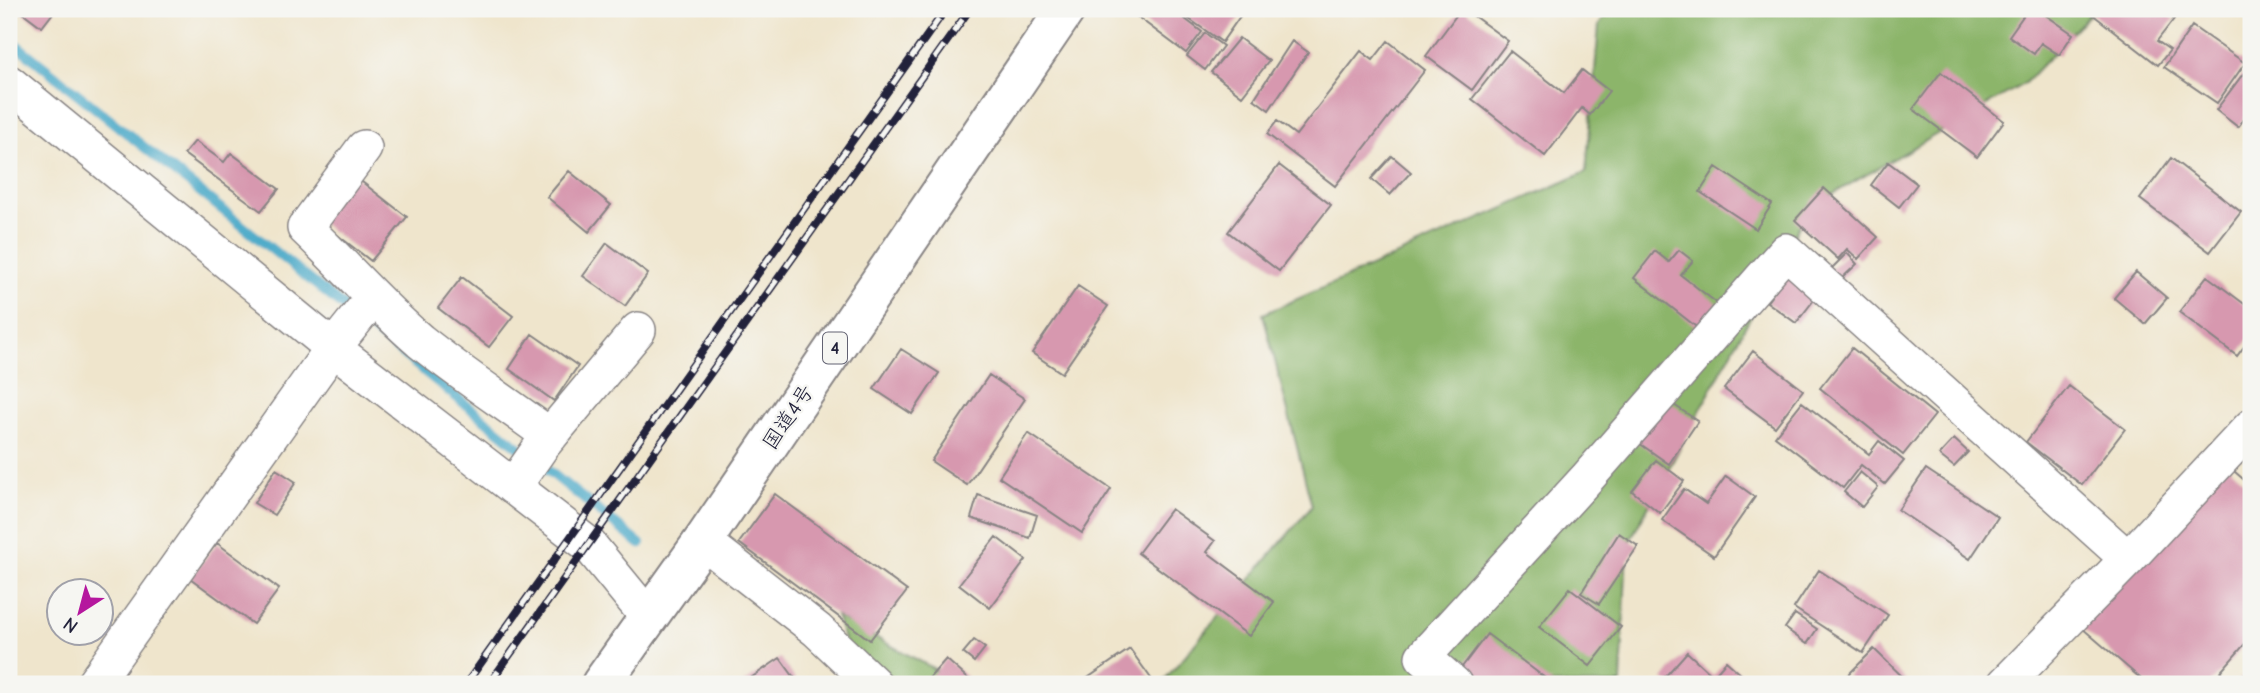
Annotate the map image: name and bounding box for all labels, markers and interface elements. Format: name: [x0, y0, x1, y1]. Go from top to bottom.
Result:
road number: 4: [823, 332, 847, 364]
street label: 国道4号: [758, 380, 818, 454]
north arrow: [46, 578, 116, 648]
text: N: [59, 612, 82, 637]

